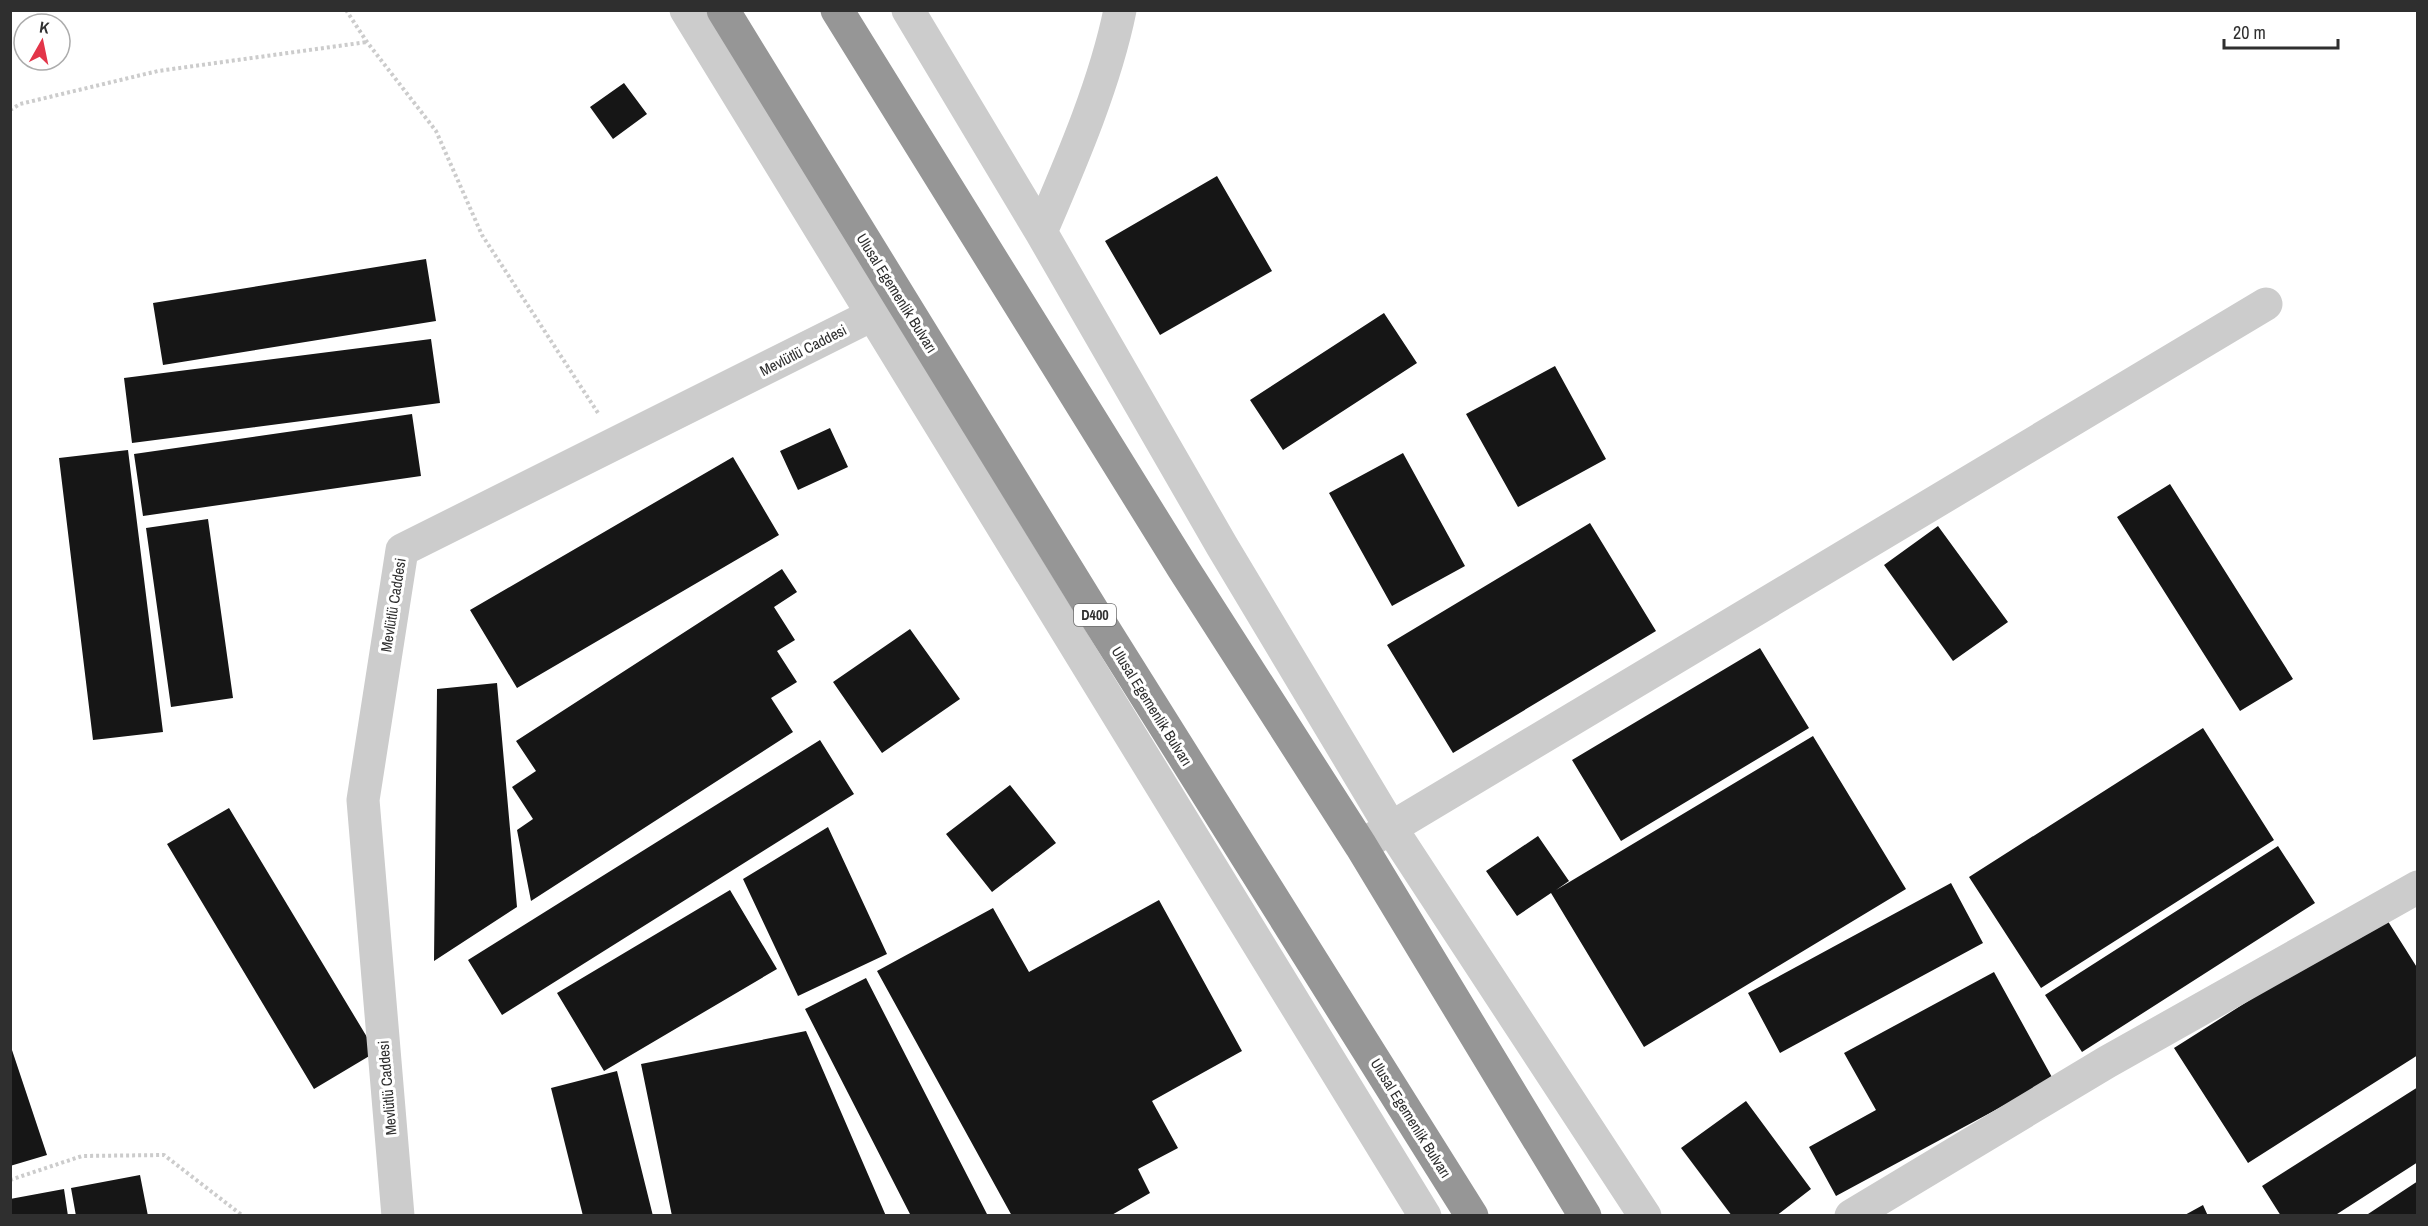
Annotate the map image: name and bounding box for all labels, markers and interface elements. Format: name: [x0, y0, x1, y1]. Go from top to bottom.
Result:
north arrow: [12, 12, 72, 72]
scale bar: [2224, 12, 2338, 50]
text: K: [38, 16, 51, 39]
text: 20 m: [2233, 20, 2266, 45]
street label: Ulusal Egemenlik Bulvarı: [852, 229, 942, 357]
street label: Mevlütlü Caddesi: [756, 319, 850, 381]
street label: Mevlütlü Caddesi: [375, 556, 411, 654]
road number: D400: [1074, 604, 1116, 626]
street label: Ulusal Egemenlik Bulvarı: [1107, 642, 1197, 770]
street label: Mevlütlü Caddesi: [372, 1040, 402, 1136]
street label: Ulusal Egemenlik Bulvarı: [1366, 1054, 1456, 1182]

